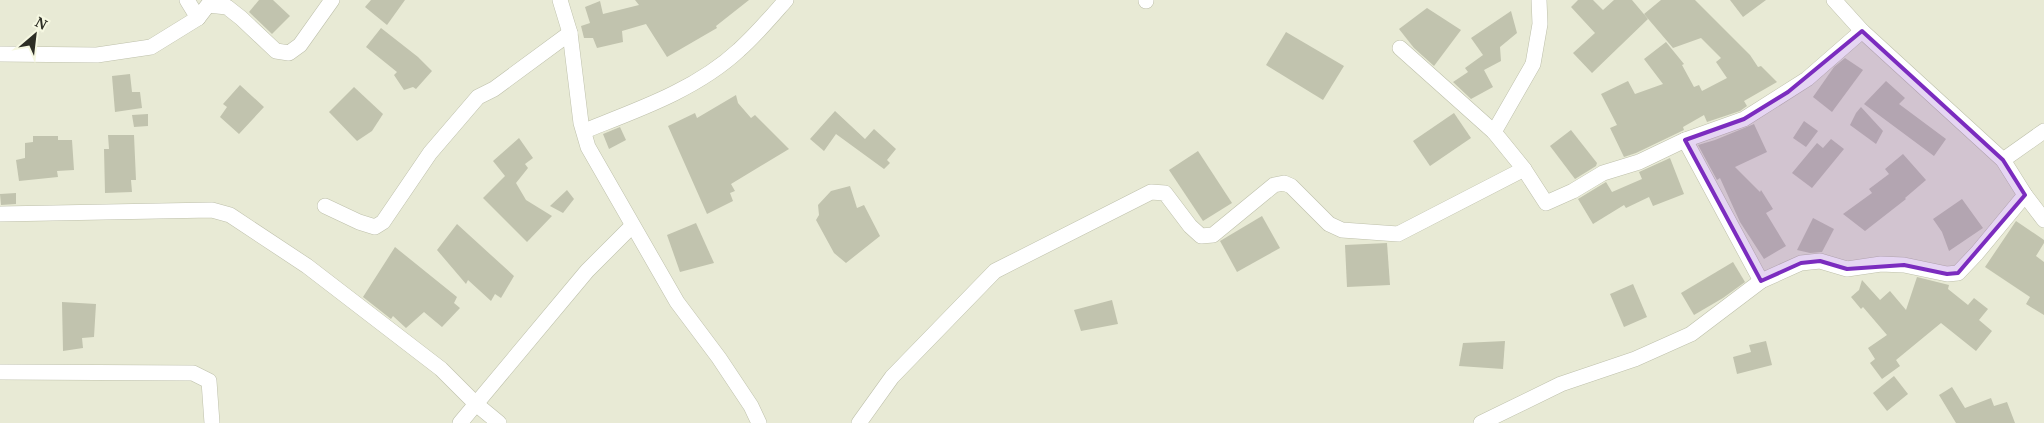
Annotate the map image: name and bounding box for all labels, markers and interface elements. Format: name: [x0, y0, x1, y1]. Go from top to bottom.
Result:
north arrow: [10, 10, 60, 60]
text: N: [32, 12, 51, 34]

